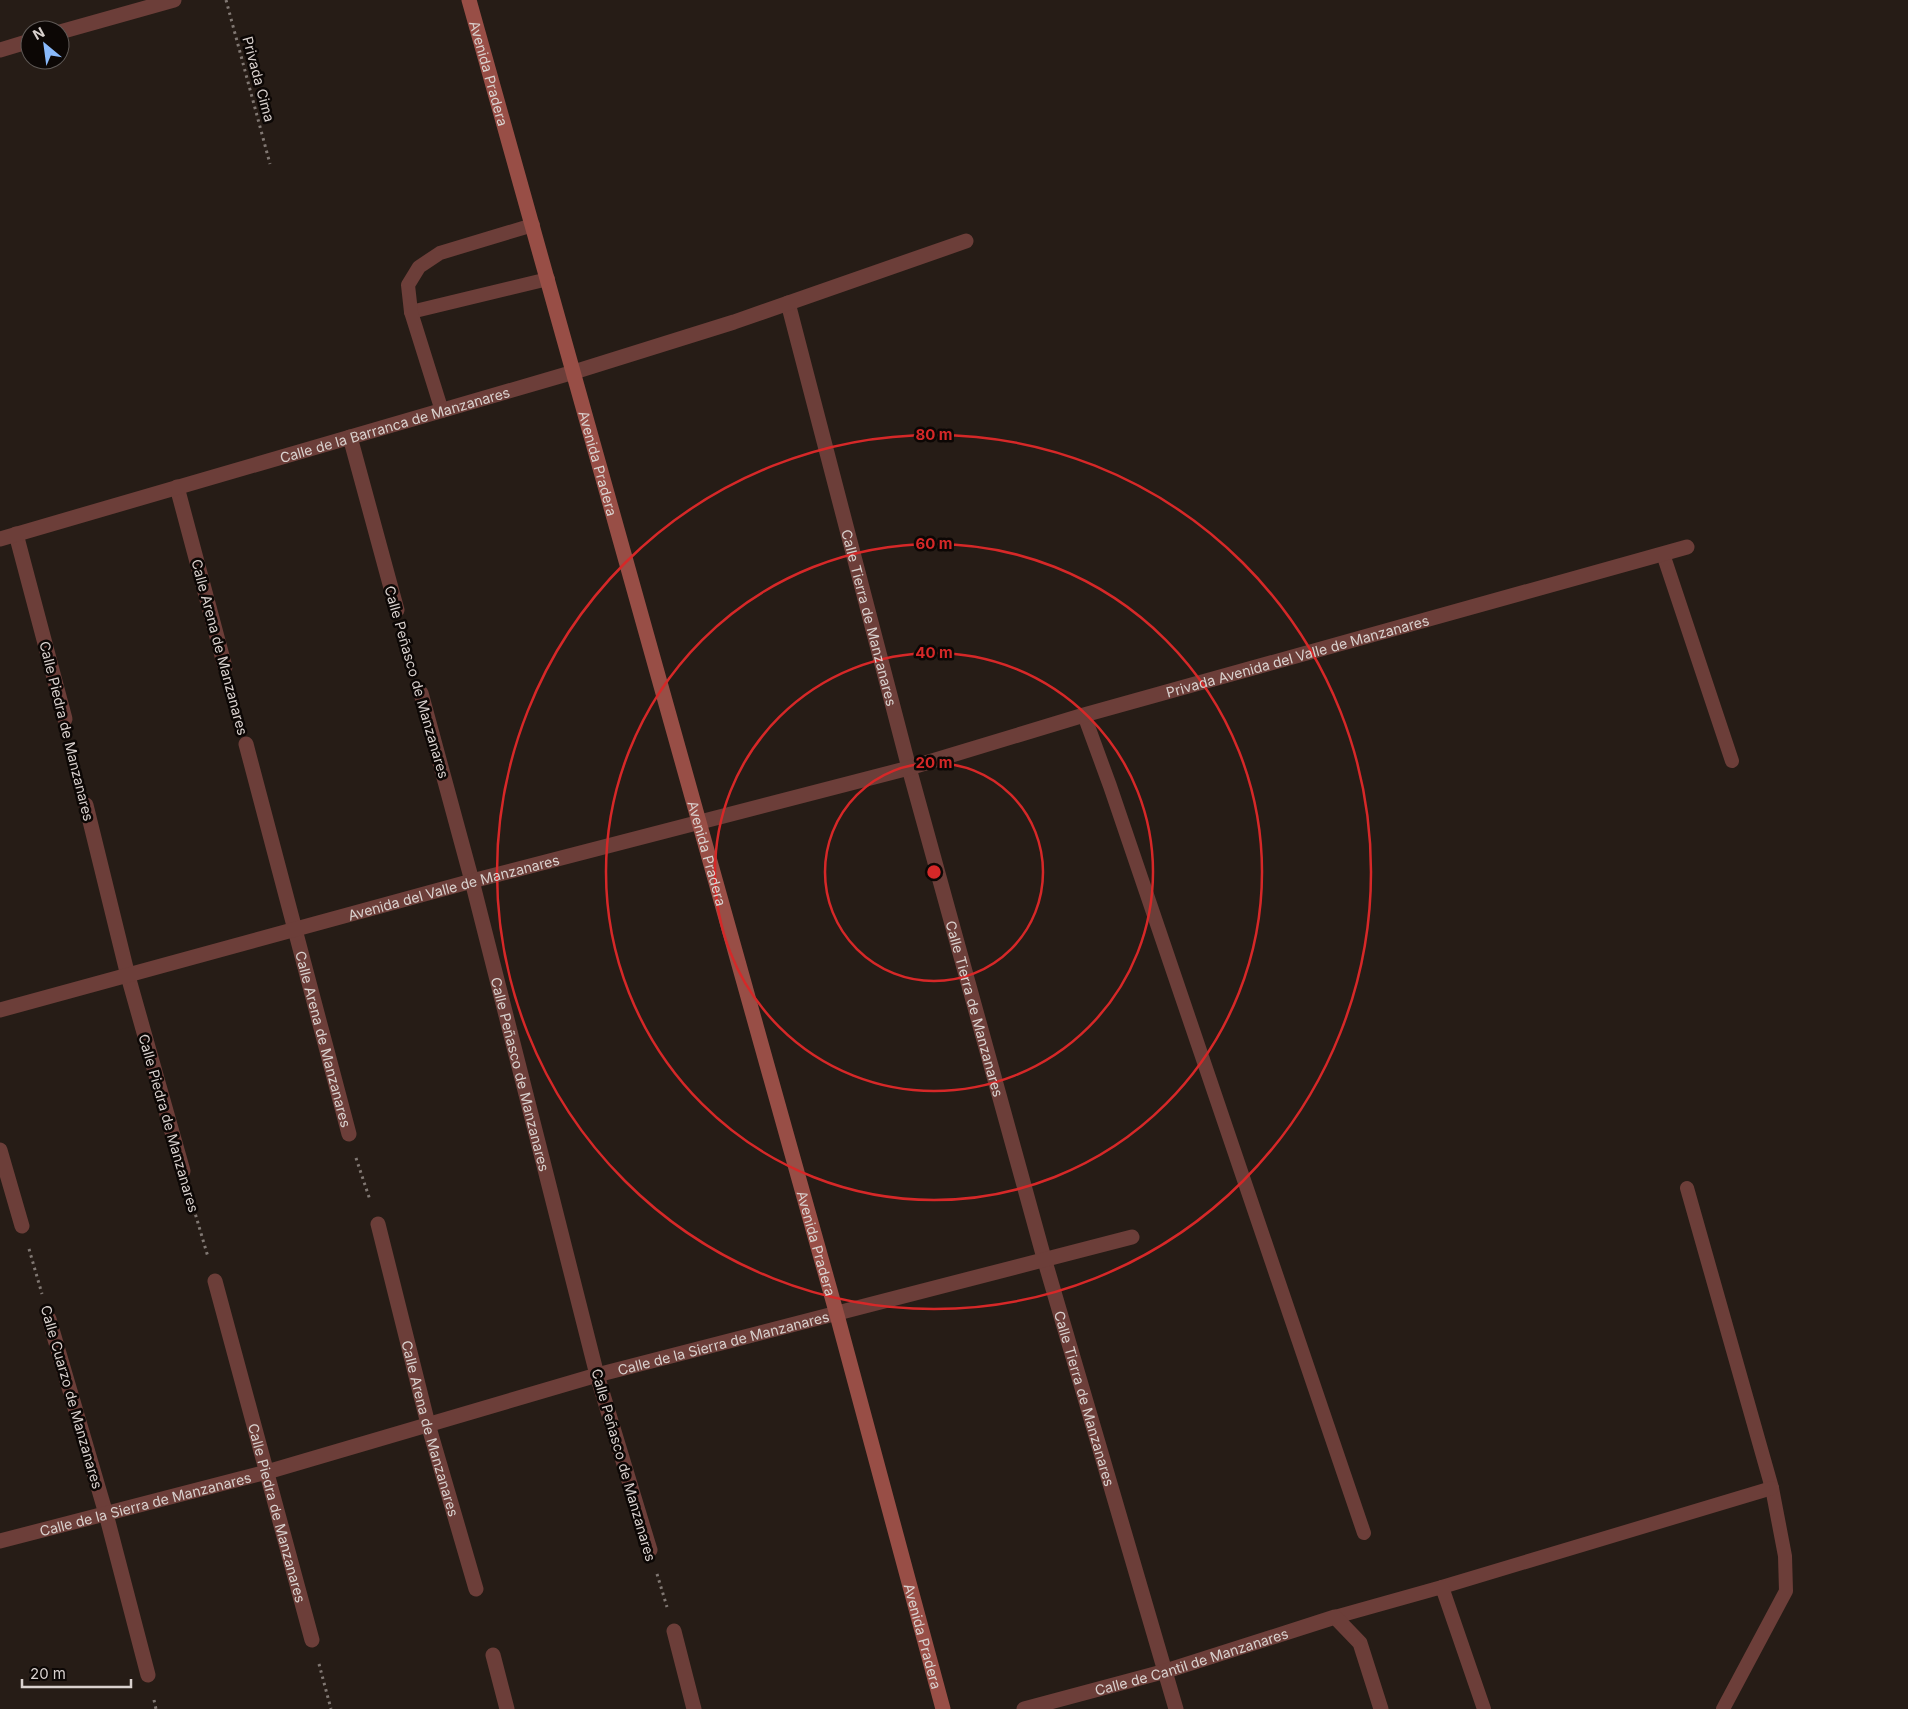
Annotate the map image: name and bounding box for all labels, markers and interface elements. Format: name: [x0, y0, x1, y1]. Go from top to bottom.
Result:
street label: Avenida Pradera: [467, 19, 512, 128]
north arrow: [20, 20, 70, 70]
text: N: [30, 23, 47, 43]
street label: Privada Cima: [239, 34, 279, 124]
street label: Calle de la Barranca de Manzanares: [278, 383, 512, 466]
street label: Avenida Pradera: [576, 409, 621, 518]
text: 80 m: [915, 425, 953, 444]
street label: Calle Tierra de Manzanares: [839, 527, 901, 708]
text: 60 m: [915, 534, 953, 553]
street label: Calle Arena de Manzanares: [188, 557, 252, 737]
street label: Calle Peñasco de Manzanares: [381, 584, 453, 780]
street label: Privada Avenida del Valle de Manzanares: [1164, 611, 1431, 700]
street label: Calle Piedra de Manzanares: [36, 639, 98, 823]
text: 40 m: [915, 643, 953, 662]
text: 20 m: [916, 753, 952, 772]
street label: Avenida Pradera: [685, 799, 731, 908]
street label: Avenida del Valle de Manzanares: [346, 850, 561, 923]
centre of rings: [925, 863, 943, 881]
street label: Calle Tierra de Manzanares: [943, 919, 1008, 1099]
street label: Calle Arena de Manzanares: [292, 949, 355, 1129]
street label: Calle Peñasco de Manzanares: [488, 975, 554, 1173]
street label: Calle Piedra de Manzanares: [135, 1032, 203, 1214]
street label: Avenida Pradera: [794, 1189, 840, 1298]
street label: Calle Cuarzo de Manzanares: [38, 1303, 106, 1491]
street label: Calle de la Sierra de Manzanares: [616, 1307, 831, 1378]
street label: Calle Tierra de Manzanares: [1051, 1309, 1119, 1488]
street label: Calle Arena de Manzanares: [399, 1338, 463, 1518]
street label: Calle Peñasco de Manzanares: [588, 1367, 660, 1563]
street label: Calle Piedra de Manzanares: [245, 1421, 310, 1604]
street label: Calle de la Sierra de Manzanares: [38, 1468, 253, 1539]
street label: Avenida Pradera: [901, 1581, 946, 1691]
street label: Calle de Cantil de Manzanares: [1093, 1624, 1290, 1698]
scale bar: [22, 1656, 131, 1688]
text: 20 m: [30, 1664, 66, 1683]

